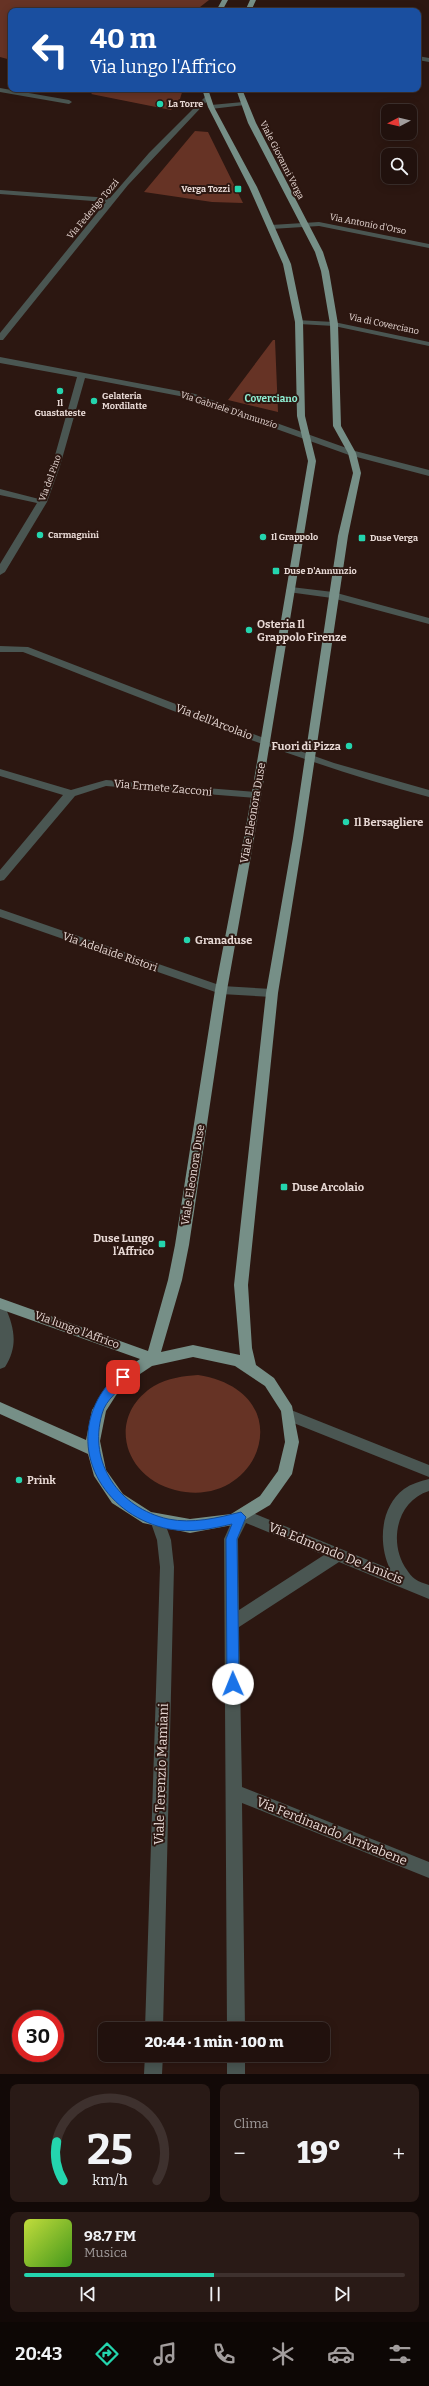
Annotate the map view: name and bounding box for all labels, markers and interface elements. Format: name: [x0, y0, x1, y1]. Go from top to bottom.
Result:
text: 40 m: [90, 22, 157, 55]
icon: left: [24, 24, 76, 76]
text: Via lungo l'Affrico: [90, 56, 236, 78]
marker: La Torre: [155, 99, 165, 109]
place label: La Torre: [168, 99, 203, 109]
north arrow: [381, 104, 417, 140]
map controls: [381, 104, 417, 184]
street label: Viale Giovanni Verga: [258, 119, 306, 201]
button: search: [381, 148, 417, 184]
street label: Via Federigo Tozzi: [65, 177, 121, 241]
place label: Verga Tozzi: [181, 184, 230, 194]
marker: Verga Tozzi: [233, 184, 243, 194]
street label: Via Antonio d'Orso: [329, 212, 407, 236]
street label: Via di Coverciano: [348, 312, 420, 336]
marker: Il Guastateste: [55, 386, 65, 396]
street label: Via Gabriele D'Annunzio: [179, 390, 279, 430]
place label: Gelateria Mordilatte: [102, 391, 147, 411]
district label: Coverciano: [244, 393, 298, 405]
marker: Gelateria Mordilatte: [89, 396, 99, 406]
place label: Il Guastateste: [34, 398, 86, 418]
street label: Via del Pino: [37, 453, 63, 503]
marker: Carmagnini: [35, 530, 45, 540]
place label: Carmagnini: [48, 530, 99, 540]
marker: Il Grappolo: [258, 532, 268, 542]
place label: Il Grappolo: [271, 532, 318, 542]
marker: Duse Verga: [357, 533, 367, 543]
place label: Duse Verga: [370, 533, 418, 543]
marker: Duse D'Annunzio: [271, 566, 281, 576]
place label: Duse D'Annunzio: [284, 566, 357, 576]
place label: Osteria Il Grappolo Firenze: [257, 618, 347, 644]
marker: Osteria Il Grappolo Firenze: [244, 625, 254, 635]
street label: Via dell'Arcolaio: [174, 701, 254, 743]
place label: Fuori di Pizza: [271, 740, 342, 753]
marker: Fuori di Pizza: [344, 741, 354, 751]
street label: Viale Eleonora Duse: [238, 762, 268, 864]
street label: Via Ermete Zacconi: [113, 777, 213, 799]
place label: Il Bersagliere: [354, 816, 423, 829]
marker: Il Bersagliere: [341, 817, 351, 827]
street label: Via Adelaide Ristori: [61, 930, 160, 975]
place label: Granaduse: [195, 934, 252, 947]
marker: Granaduse: [182, 935, 192, 945]
street label: Viale Eleonora Duse: [179, 1124, 207, 1226]
place label: Duse Arcolaio: [292, 1181, 364, 1194]
marker: Duse Arcolaio: [279, 1182, 289, 1192]
place label: Duse Lungo l'Affrico: [93, 1232, 154, 1258]
marker: Duse Lungo l'Affrico: [157, 1239, 167, 1249]
street label: Via lungo l'Affrico: [33, 1309, 121, 1351]
pin: [106, 1360, 140, 1394]
icon: arrive: [112, 1366, 134, 1388]
place label: Prink: [27, 1474, 56, 1487]
marker: Prink: [14, 1475, 24, 1485]
street label: Via Edmondo De Amicis: [266, 1519, 406, 1587]
position arrow: [212, 1663, 254, 1705]
street label: Viale Terenzio Mamiani: [151, 1703, 171, 1845]
street label: Via Ferdinando Arrivabene: [254, 1794, 410, 1868]
speed limit sign: 30: [12, 2010, 64, 2062]
text: 20:44 · 1 min · 100 m: [145, 2033, 283, 2051]
text: Clima: [234, 2116, 269, 2131]
text: 25: [87, 2125, 133, 2175]
text: 19°: [297, 2135, 341, 2171]
text: −: [234, 2140, 246, 2167]
text: +: [392, 2140, 405, 2167]
text: km/h: [92, 2172, 128, 2189]
text: 98.7 FM: [84, 2227, 136, 2245]
text: Musica: [84, 2245, 127, 2260]
icon: previous: [77, 2283, 99, 2305]
icon: pause: [204, 2283, 226, 2305]
icon: next: [331, 2283, 353, 2305]
icon: directions: [93, 2340, 121, 2368]
icon: music: [151, 2340, 179, 2368]
icon: phone: [210, 2340, 238, 2368]
icon: climate: [269, 2340, 297, 2368]
icon: car: [327, 2340, 355, 2368]
icon: filters: [386, 2340, 414, 2368]
text: 20:43: [15, 2343, 62, 2365]

